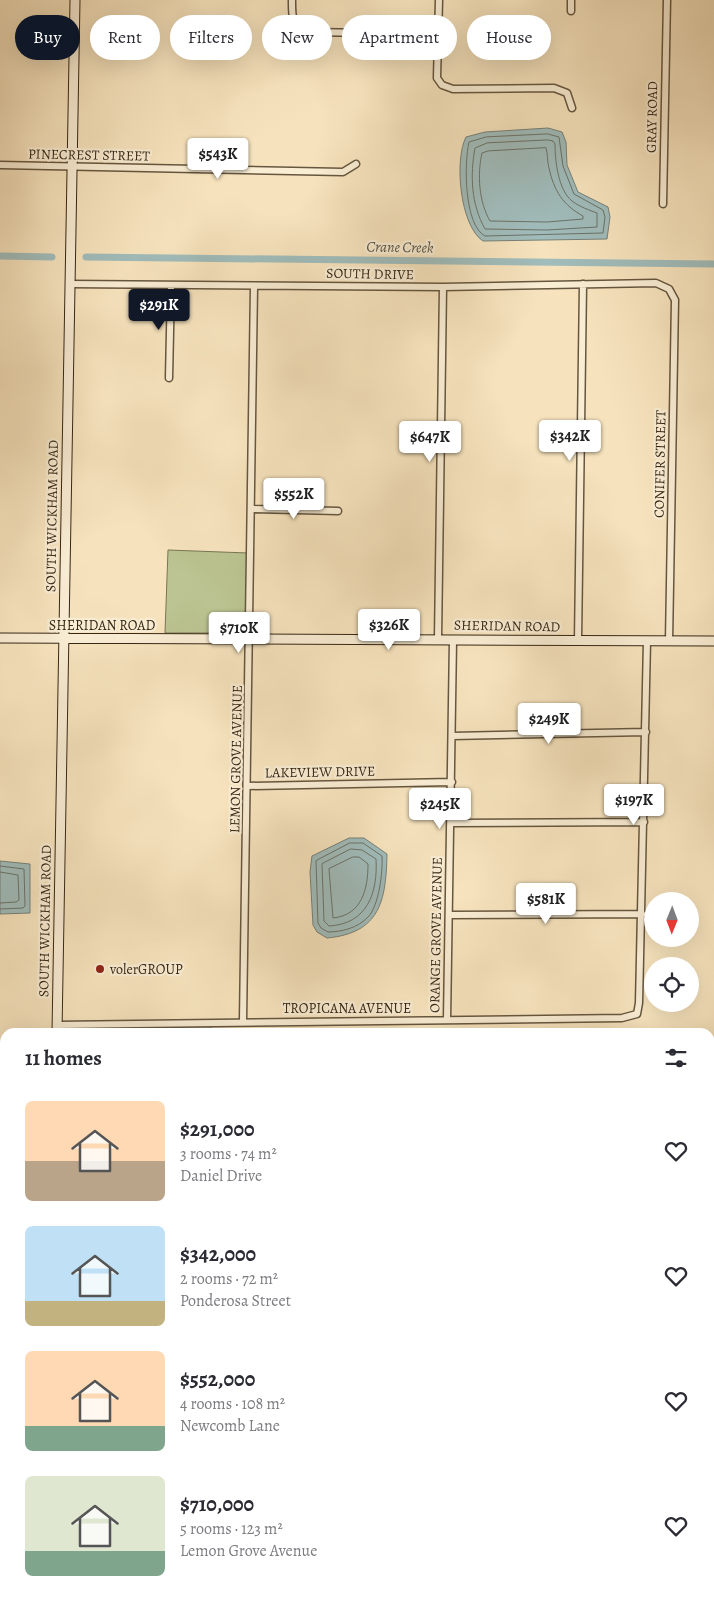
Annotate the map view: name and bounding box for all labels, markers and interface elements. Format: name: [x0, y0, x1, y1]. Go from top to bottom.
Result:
chip: Buy: [15, 15, 80, 60]
chip: Rent: [90, 15, 160, 60]
chip: Filters: [170, 15, 252, 60]
chip: New: [262, 15, 332, 60]
chip: Apartment: [342, 15, 457, 60]
chip: House: [467, 15, 551, 60]
street label: GRAY ROAD: [642, 81, 662, 153]
pin: $543K: [183, 138, 253, 180]
text: $543K: [198, 143, 238, 165]
street label: PINECREST STREET: [28, 144, 151, 166]
water label: Crane Creek: [366, 236, 434, 258]
street label: SOUTH DRIVE: [326, 264, 414, 284]
pin: $291K: [124, 288, 194, 331]
text: $291K: [140, 294, 178, 316]
street label: CONIFER STREET: [650, 409, 670, 518]
pin: $647K: [395, 420, 465, 463]
pin: $342K: [535, 420, 605, 462]
text: $342K: [550, 425, 590, 447]
text: $647K: [410, 426, 450, 448]
street label: SOUTH WICKHAM ROAD: [41, 439, 63, 592]
pin: $552K: [259, 478, 329, 520]
text: $552K: [274, 483, 314, 505]
pin: $326K: [354, 608, 424, 651]
pin: $710K: [204, 612, 274, 654]
text: $326K: [369, 614, 409, 636]
street label: SHERIDAN ROAD: [49, 616, 155, 635]
street label: SHERIDAN ROAD: [454, 616, 561, 636]
text: $710K: [220, 617, 258, 639]
street label: LEMON GROVE AVENUE: [225, 685, 247, 833]
pin: $249K: [514, 702, 584, 745]
text: $249K: [529, 708, 569, 730]
street label: LAKEVIEW DRIVE: [265, 762, 375, 782]
pin: $197K: [599, 784, 669, 826]
pin: $245K: [405, 788, 475, 830]
text: $197K: [615, 789, 653, 811]
text: $245K: [420, 793, 460, 815]
street label: SOUTH WICKHAM ROAD: [34, 844, 56, 997]
street label: ORANGE GROVE AVENUE: [425, 857, 447, 1013]
pin: $581K: [511, 882, 581, 925]
text: $581K: [527, 888, 565, 910]
north arrow: [644, 892, 699, 948]
map controls: [644, 892, 699, 1012]
button: locate: [644, 957, 699, 1012]
place label: volerGROUP: [109, 960, 183, 979]
marker: volerGROUP: [94, 963, 106, 975]
street label: TROPICANA AVENUE: [283, 999, 411, 1018]
text: 11 homes: [25, 1044, 102, 1072]
icon: filters: [662, 1044, 690, 1072]
text: $291,000: [180, 1115, 255, 1143]
icon: home: [65, 1121, 125, 1181]
icon: heart: [662, 1137, 690, 1165]
text: 3 rooms · 74 m²: [180, 1143, 277, 1165]
text: Daniel Drive: [180, 1165, 262, 1187]
text: $342,000: [180, 1240, 256, 1268]
icon: home: [65, 1246, 125, 1306]
icon: heart: [662, 1262, 690, 1290]
text: 2 rooms · 72 m²: [180, 1268, 278, 1290]
text: Ponderosa Street: [180, 1290, 291, 1312]
text: $552,000: [180, 1365, 255, 1393]
icon: home: [65, 1371, 125, 1431]
icon: heart: [662, 1387, 690, 1415]
text: 4 rooms · 108 m²: [180, 1393, 285, 1415]
text: Newcomb Lane: [180, 1415, 280, 1437]
text: $710,000: [180, 1490, 254, 1518]
icon: home: [65, 1496, 125, 1556]
icon: heart: [662, 1512, 690, 1540]
text: 5 rooms · 123 m²: [180, 1518, 283, 1540]
text: Lemon Grove Avenue: [180, 1540, 317, 1562]

